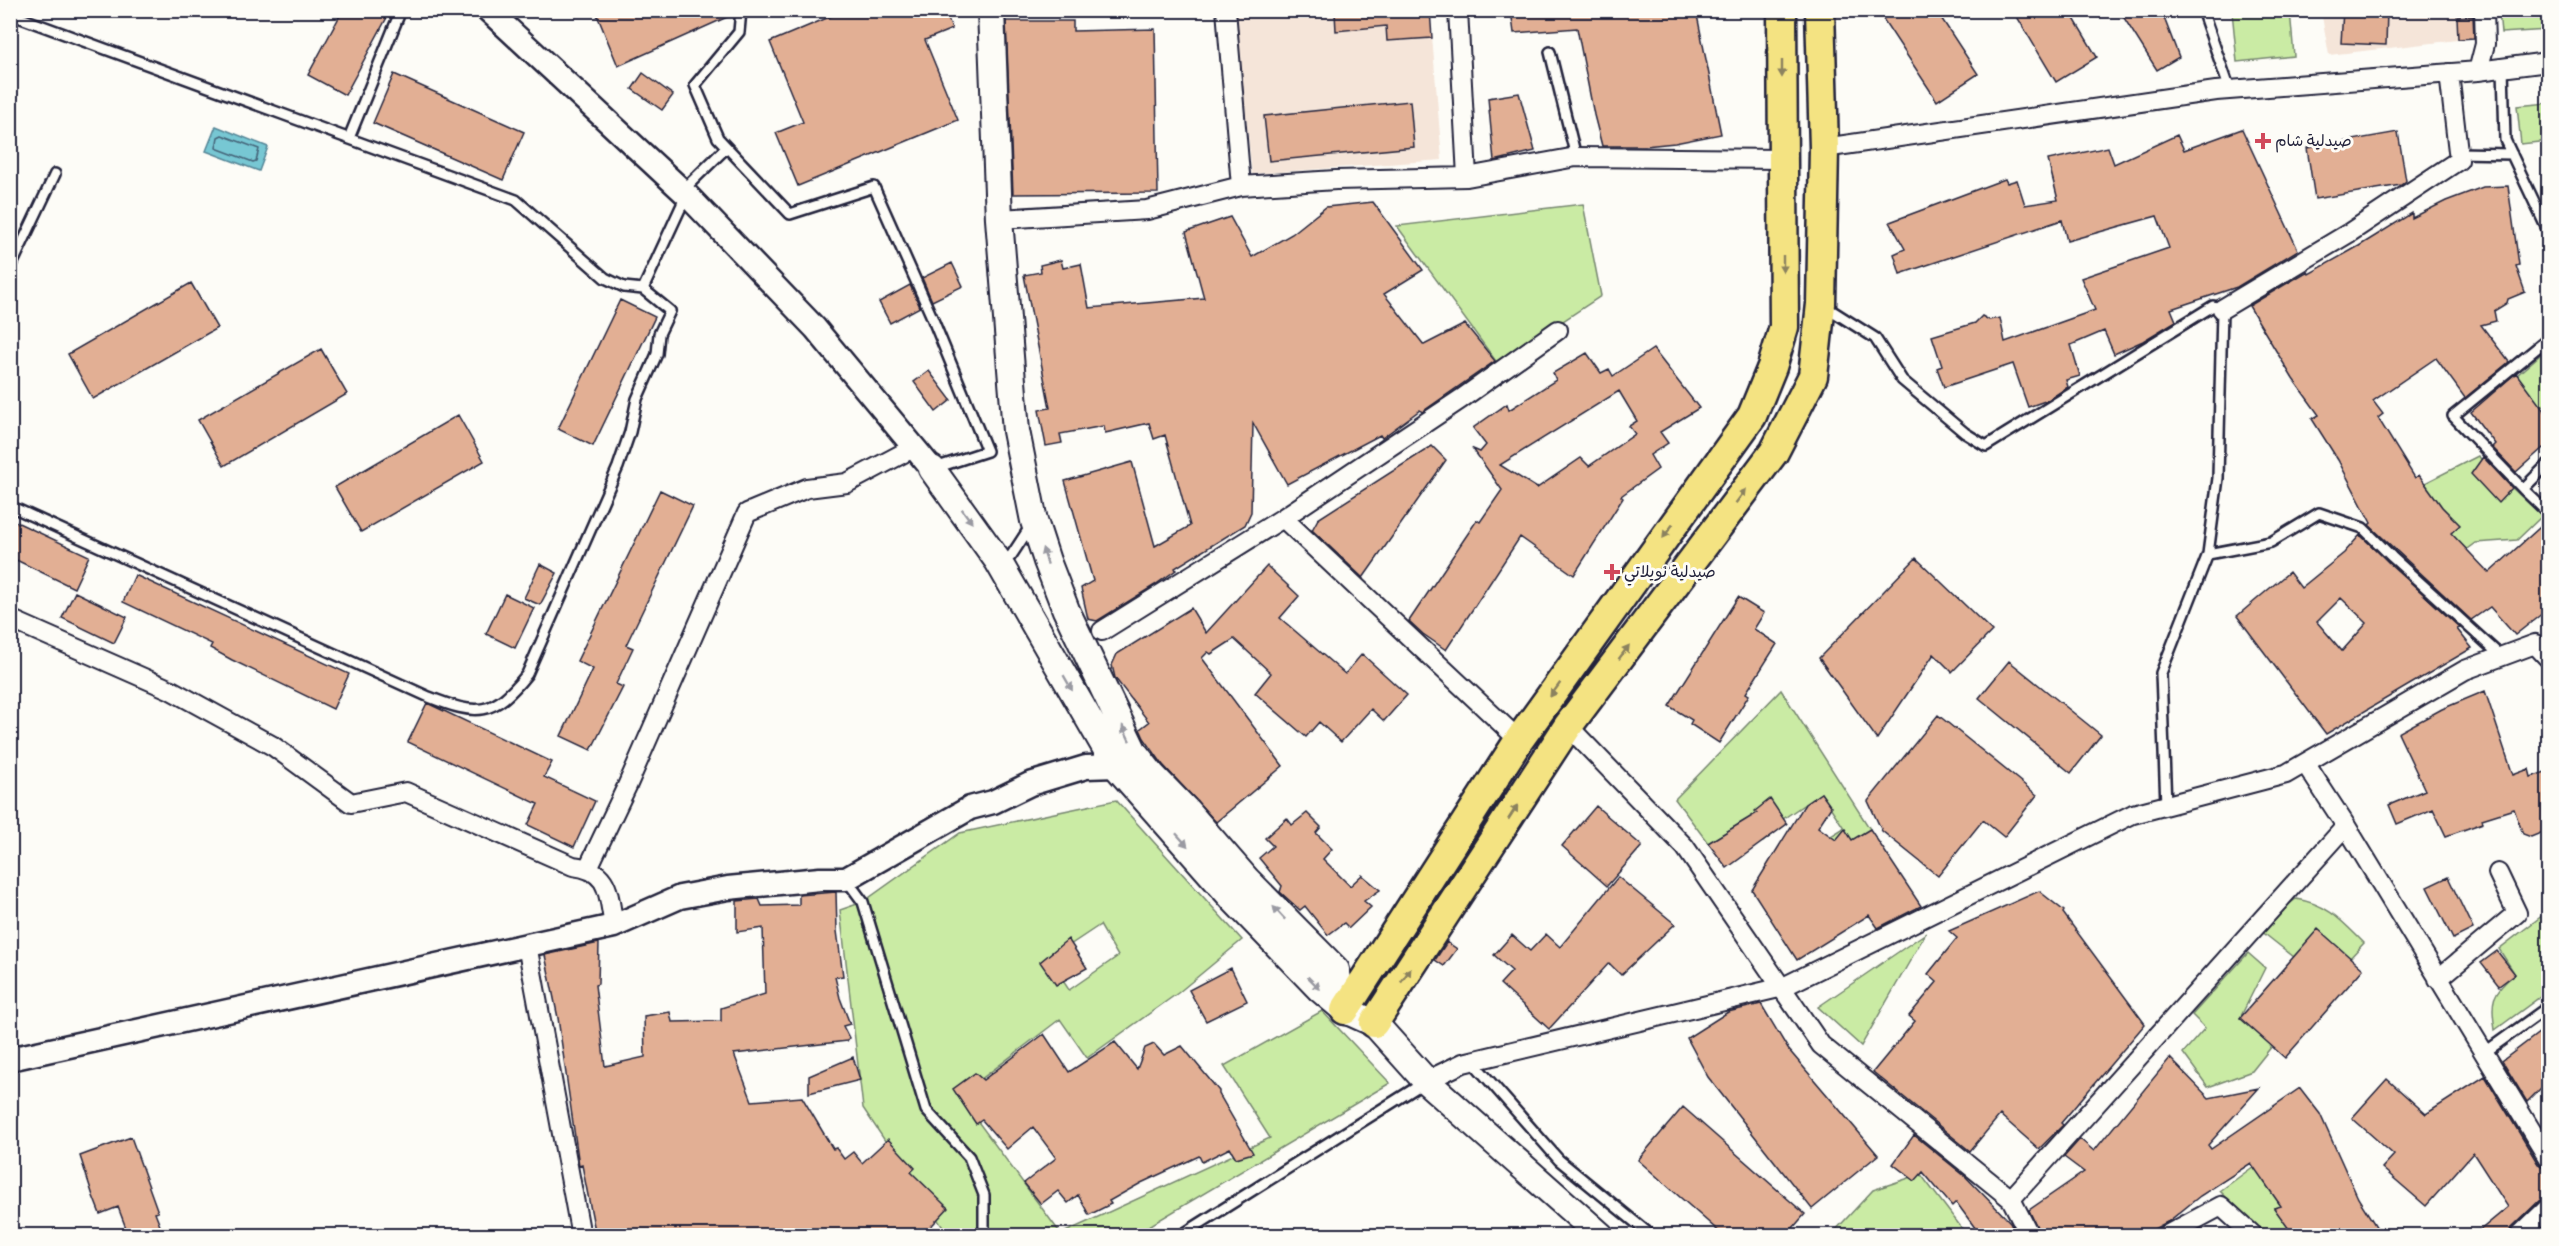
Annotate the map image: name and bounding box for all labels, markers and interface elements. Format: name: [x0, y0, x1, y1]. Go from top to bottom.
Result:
one-way arrow: [1777, 59, 1787, 78]
place label: صيدلية شام: [2275, 131, 2352, 153]
marker: صيدلية شام: [2256, 134, 2270, 148]
one-way arrow: [1778, 254, 1788, 273]
one-way arrow: [1735, 488, 1747, 504]
one-way arrow: [961, 508, 973, 524]
one-way arrow: [1663, 524, 1675, 539]
one-way arrow: [1040, 547, 1050, 565]
place label: صيدلية نويلاتي: [1624, 562, 1716, 586]
marker: صيدلية نويلاتي: [1605, 565, 1619, 579]
one-way arrow: [1618, 644, 1630, 660]
one-way arrow: [1063, 675, 1073, 692]
one-way arrow: [1549, 681, 1561, 697]
one-way arrow: [1121, 725, 1130, 742]
one-way arrow: [1507, 804, 1519, 820]
one-way arrow: [1175, 832, 1188, 848]
one-way arrow: [1272, 906, 1286, 920]
one-way arrow: [1400, 967, 1411, 983]
one-way arrow: [1307, 976, 1322, 990]

